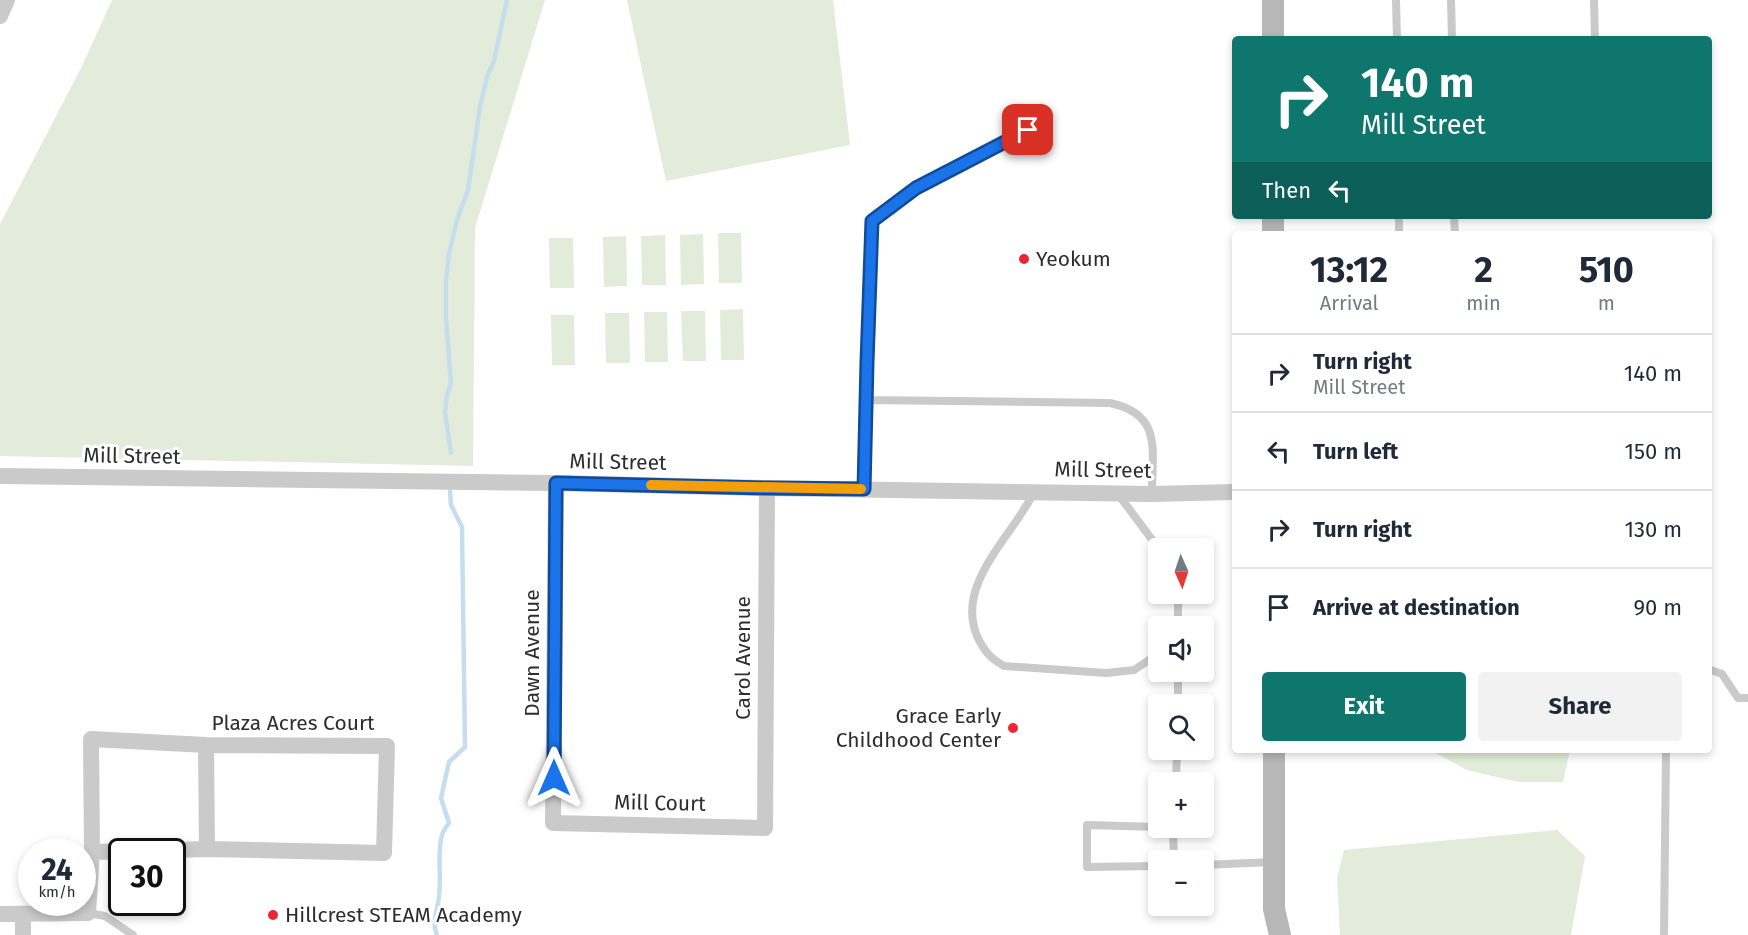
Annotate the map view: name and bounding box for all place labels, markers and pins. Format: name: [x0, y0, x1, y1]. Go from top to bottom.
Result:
pin: [1002, 104, 1053, 155]
place label: Yeokum: [1036, 246, 1111, 272]
marker: Yeokum: [1017, 252, 1031, 266]
place label: Grace Early Childhood Center: [836, 703, 1002, 753]
marker: Grace Early Childhood Center: [1006, 721, 1020, 735]
place label: Hillcrest STEAM Academy: [285, 902, 522, 928]
marker: Hillcrest STEAM Academy: [266, 908, 280, 922]

